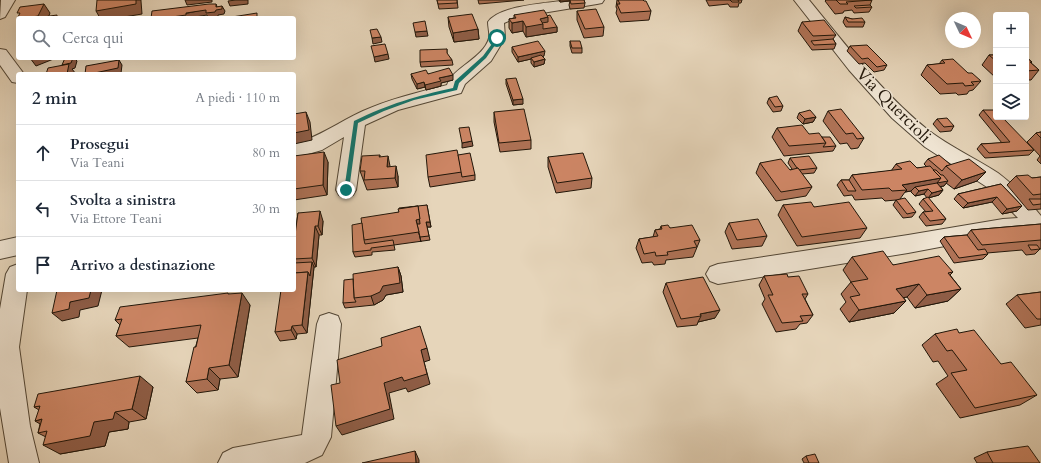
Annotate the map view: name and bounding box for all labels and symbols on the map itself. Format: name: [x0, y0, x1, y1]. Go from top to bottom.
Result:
north arrow: [945, 12, 981, 48]
route start: [488, 29, 506, 47]
street label: Via Quercioli: [851, 63, 937, 148]
route end: [337, 181, 355, 199]

